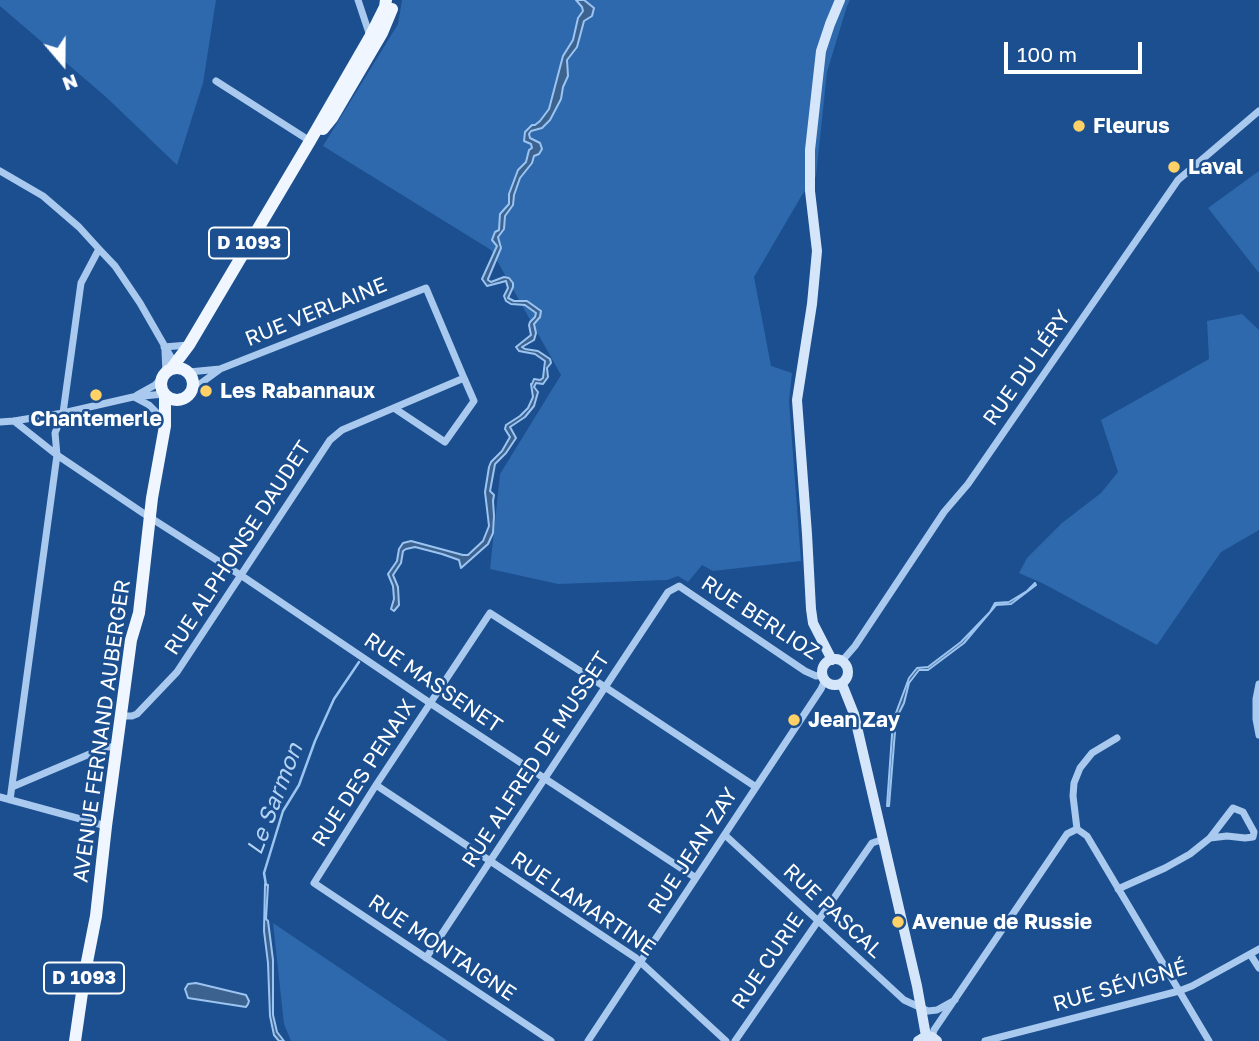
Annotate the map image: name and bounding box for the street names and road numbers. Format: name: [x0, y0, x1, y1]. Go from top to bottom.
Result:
road number: D 1093: [209, 228, 289, 258]
street label: RUE VERLAINE: [241, 272, 391, 352]
street label: RUE DU LÉRY: [978, 306, 1076, 430]
street label: RUE ALPHONSE DAUDET: [159, 436, 317, 660]
street label: RUE BERLIOZ: [696, 571, 824, 665]
street label: AVENUE FERNAND AUBERGER: [68, 578, 136, 884]
street label: RUE MASSENET: [359, 628, 507, 738]
street label: RUE ALFRED DE MUSSET: [457, 647, 615, 873]
street label: RUE DES PENAIX: [307, 695, 421, 851]
street label: RUE JEAN ZAY: [643, 783, 743, 919]
street label: RUE LAMARTINE: [506, 846, 660, 962]
street label: RUE PASCAL: [778, 859, 888, 963]
street label: RUE MONTAIGNE: [363, 889, 521, 1007]
street label: RUE CURIE: [727, 908, 809, 1014]
street label: RUE SÉVIGNÉ: [1050, 955, 1190, 1017]
road number: D 1093: [44, 962, 124, 994]

